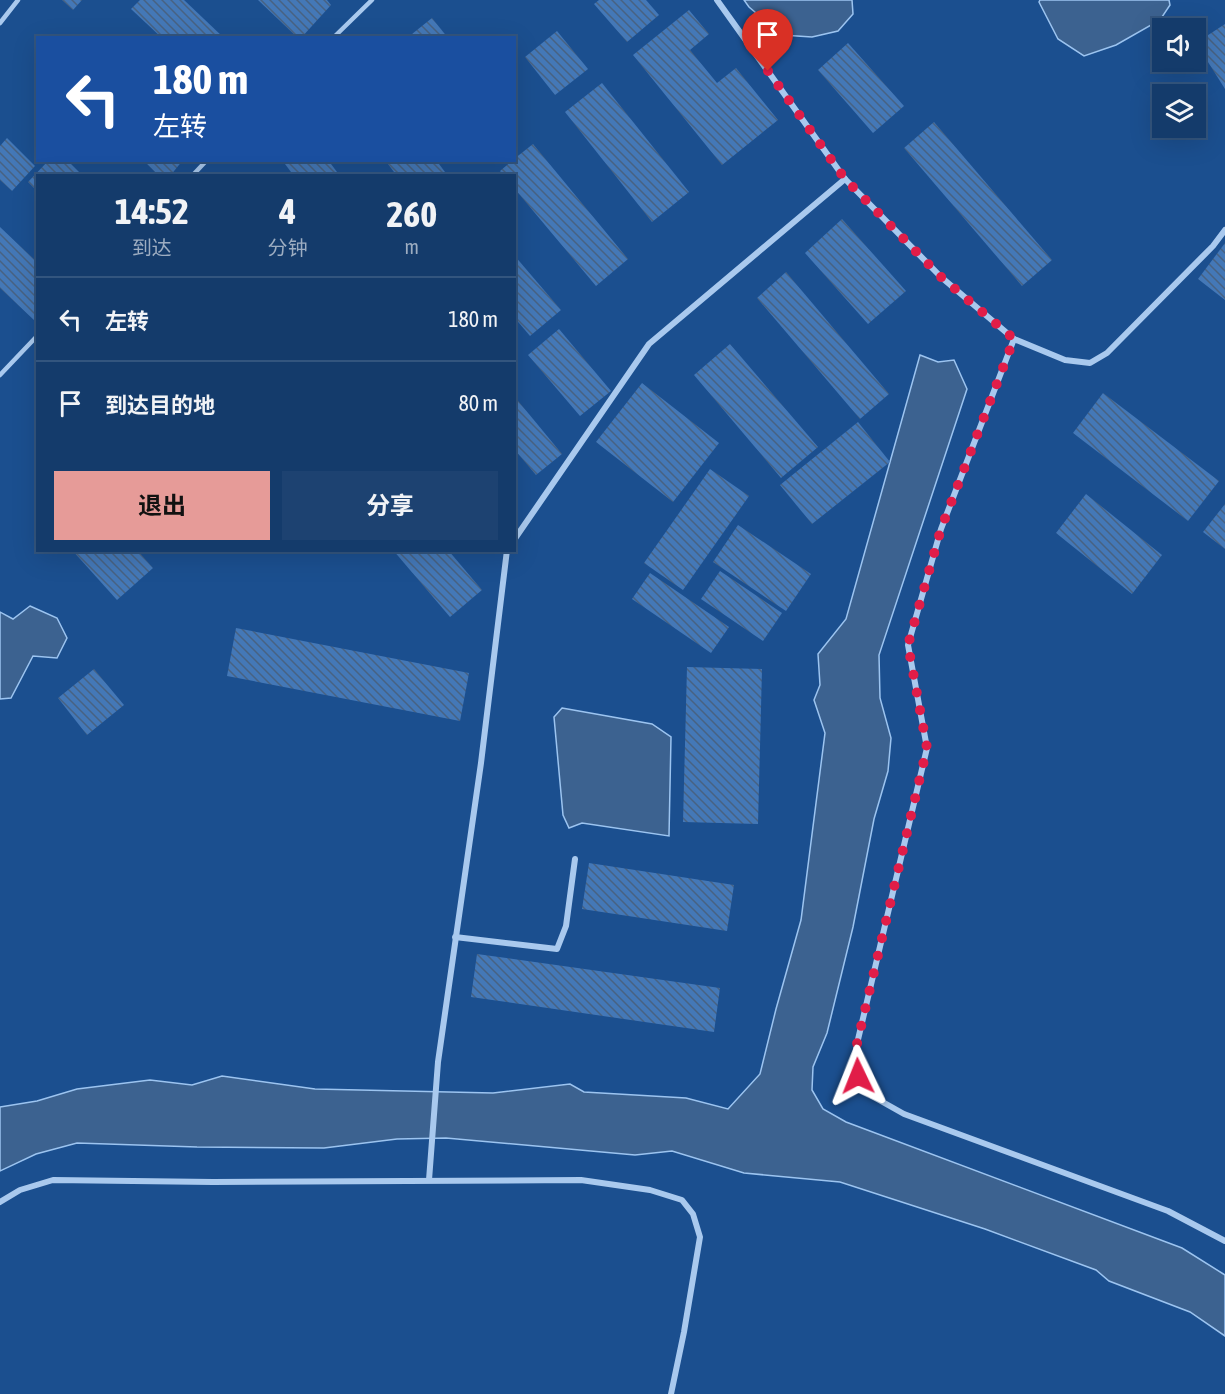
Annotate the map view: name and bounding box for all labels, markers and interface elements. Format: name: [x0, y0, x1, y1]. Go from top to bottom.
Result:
pin: [742, 9, 793, 71]
icon: arrive: [751, 18, 784, 51]
map controls: [1152, 18, 1206, 138]
button: sound: [1152, 18, 1206, 72]
text: 180 m: [153, 55, 248, 103]
icon: left: [54, 60, 132, 138]
button: layers: [1152, 84, 1206, 138]
text: 左转: [153, 111, 207, 142]
text: 14:52: [115, 190, 189, 232]
text: 4: [279, 190, 296, 232]
text: 260: [386, 193, 437, 235]
text: m: [405, 235, 419, 258]
text: 到达: [132, 236, 172, 259]
text: 分钟: [268, 236, 308, 259]
icon: left: [54, 303, 87, 336]
text: 180 m: [448, 306, 498, 332]
text: 左转: [105, 308, 149, 334]
icon: arrive: [54, 387, 87, 420]
text: 80 m: [458, 390, 498, 416]
text: 到达目的地: [105, 392, 215, 418]
button: 退出: [54, 471, 270, 540]
button: 分享: [282, 471, 498, 540]
position arrow: [826, 1044, 890, 1108]

